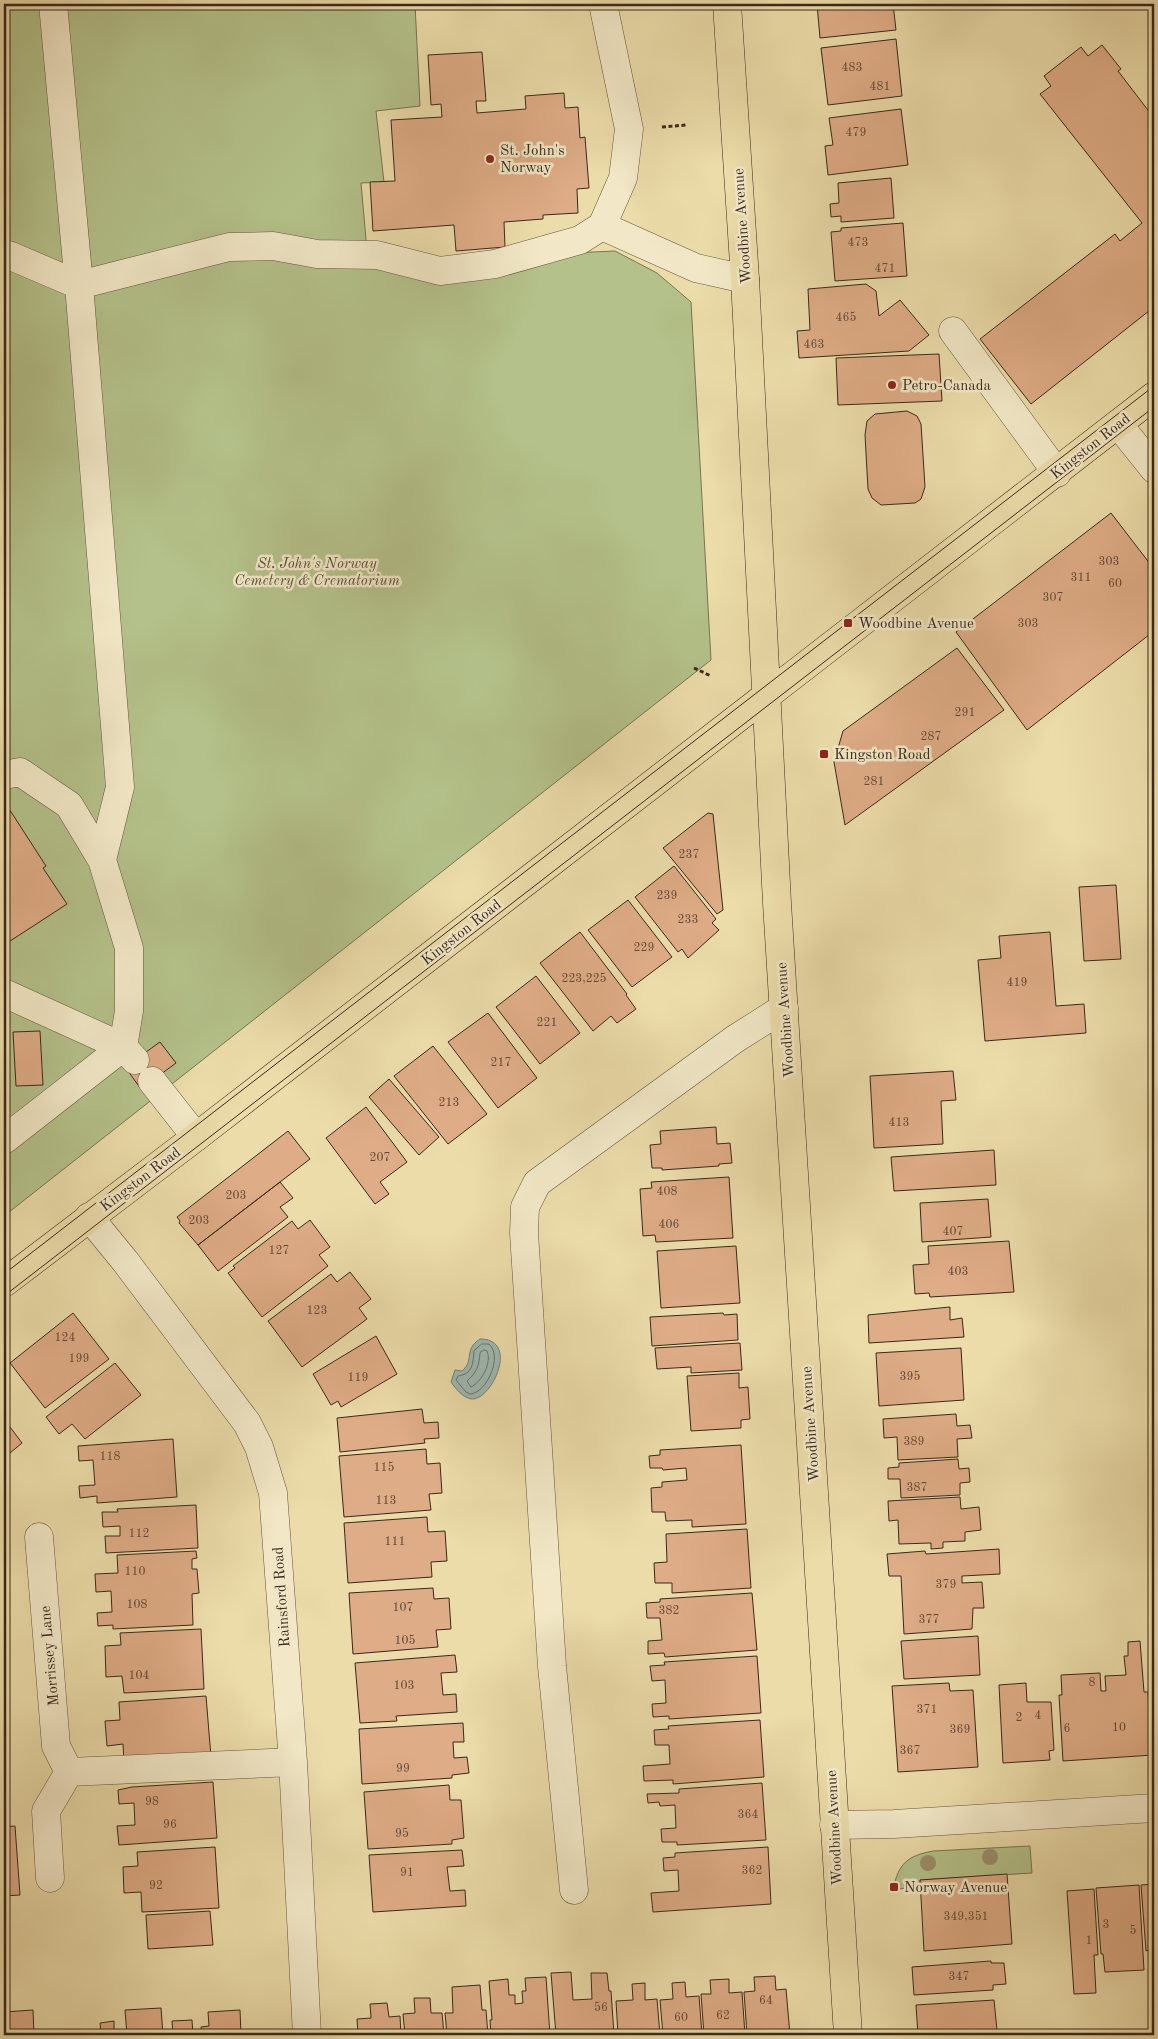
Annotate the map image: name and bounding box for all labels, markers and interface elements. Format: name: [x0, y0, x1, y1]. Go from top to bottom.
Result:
house number: 483: [842, 62, 862, 74]
house number: 481: [870, 81, 890, 93]
house number: 479: [846, 127, 866, 139]
place label: St. John's Norway: [500, 144, 565, 176]
marker: St. John's Norway: [484, 153, 496, 165]
street label: Woodbine Avenue: [732, 167, 755, 284]
house number: 473: [848, 237, 868, 249]
house number: 471: [875, 263, 895, 275]
house number: 465: [836, 311, 856, 324]
house number: 463: [804, 339, 824, 351]
marker: Petro-Canada: [886, 379, 898, 391]
place label: Petro-Canada: [902, 379, 992, 394]
street label: Kingston Road: [1048, 411, 1134, 483]
house number: 303: [1099, 556, 1119, 568]
park label: St. John's Norway Cemetery & Crematorium: [234, 557, 400, 589]
house number: 311: [1071, 572, 1091, 584]
house number: 60: [1108, 578, 1122, 590]
house number: 307: [1043, 592, 1063, 604]
marker: Woodbine Avenue: [842, 617, 854, 629]
place label: Woodbine Avenue: [858, 617, 974, 632]
house number: 303: [1018, 618, 1038, 630]
house number: 291: [955, 707, 975, 719]
house number: 287: [921, 731, 941, 743]
marker: Kingston Road: [818, 748, 830, 760]
place label: Kingston Road: [834, 748, 931, 763]
house number: 281: [864, 776, 884, 788]
house number: 237: [679, 849, 699, 861]
house number: 239: [657, 890, 677, 902]
street label: Kingston Road: [419, 897, 505, 969]
house number: 233: [678, 914, 698, 926]
house number: 229: [634, 942, 654, 954]
street label: Woodbine Avenue: [775, 961, 798, 1078]
house number: 223,225: [561, 972, 607, 985]
house number: 419: [1007, 977, 1027, 989]
house number: 221: [537, 1017, 557, 1029]
house number: 217: [491, 1057, 511, 1069]
house number: 213: [439, 1097, 459, 1109]
house number: 413: [889, 1117, 909, 1129]
street label: Kingston Road: [98, 1145, 184, 1215]
house number: 207: [370, 1152, 390, 1164]
house number: 408: [657, 1186, 677, 1198]
house number: 203: [226, 1190, 246, 1202]
house number: 203: [189, 1215, 209, 1227]
house number: 406: [659, 1219, 679, 1231]
house number: 407: [943, 1226, 963, 1238]
house number: 127: [269, 1245, 289, 1257]
house number: 403: [948, 1266, 968, 1278]
house number: 123: [307, 1305, 327, 1317]
house number: 124: [55, 1332, 75, 1344]
house number: 199: [69, 1353, 89, 1365]
street label: Woodbine Avenue: [800, 1365, 823, 1482]
house number: 395: [900, 1370, 920, 1383]
house number: 119: [348, 1372, 368, 1384]
house number: 389: [904, 1436, 924, 1448]
house number: 118: [100, 1451, 120, 1463]
house number: 115: [374, 1461, 394, 1474]
house number: 387: [907, 1482, 927, 1494]
house number: 113: [376, 1495, 396, 1507]
house number: 112: [129, 1528, 149, 1540]
house number: 111: [385, 1536, 405, 1548]
street label: Rainsford Road: [271, 1546, 293, 1648]
house number: 110: [125, 1566, 145, 1578]
house number: 379: [936, 1579, 956, 1591]
house number: 108: [127, 1599, 147, 1611]
house number: 107: [393, 1602, 413, 1614]
street label: Morrissey Lane: [39, 1605, 62, 1707]
house number: 382: [659, 1605, 679, 1617]
house number: 377: [919, 1614, 939, 1626]
house number: 105: [395, 1634, 415, 1647]
house number: 104: [129, 1670, 149, 1682]
house number: 8: [1089, 1677, 1096, 1689]
house number: 103: [394, 1680, 414, 1692]
house number: 371: [917, 1704, 937, 1716]
house number: 4: [1035, 1710, 1042, 1722]
house number: 2: [1016, 1712, 1022, 1724]
house number: 10: [1112, 1722, 1126, 1734]
house number: 6: [1064, 1723, 1071, 1735]
house number: 369: [950, 1724, 970, 1736]
house number: 367: [900, 1745, 920, 1757]
house number: 99: [396, 1763, 410, 1775]
street label: Woodbine Avenue: [825, 1770, 846, 1886]
house number: 98: [145, 1796, 159, 1808]
house number: 364: [738, 1809, 758, 1821]
house number: 96: [163, 1819, 177, 1831]
house number: 95: [395, 1827, 409, 1840]
house number: 362: [742, 1865, 762, 1877]
house number: 91: [400, 1867, 414, 1879]
house number: 92: [149, 1880, 163, 1892]
marker: Norway Avenue: [888, 1881, 900, 1893]
place label: Norway Avenue: [904, 1881, 1007, 1896]
house number: 349,351: [943, 1910, 989, 1923]
house number: 3: [1103, 1919, 1109, 1931]
house number: 5: [1130, 1924, 1137, 1937]
house number: 1: [1086, 1935, 1092, 1947]
house number: 347: [949, 1971, 969, 1983]
house number: 64: [759, 1995, 773, 2007]
house number: 56: [594, 2001, 608, 2014]
house number: 62: [716, 2010, 730, 2022]
house number: 60: [674, 2012, 688, 2024]

